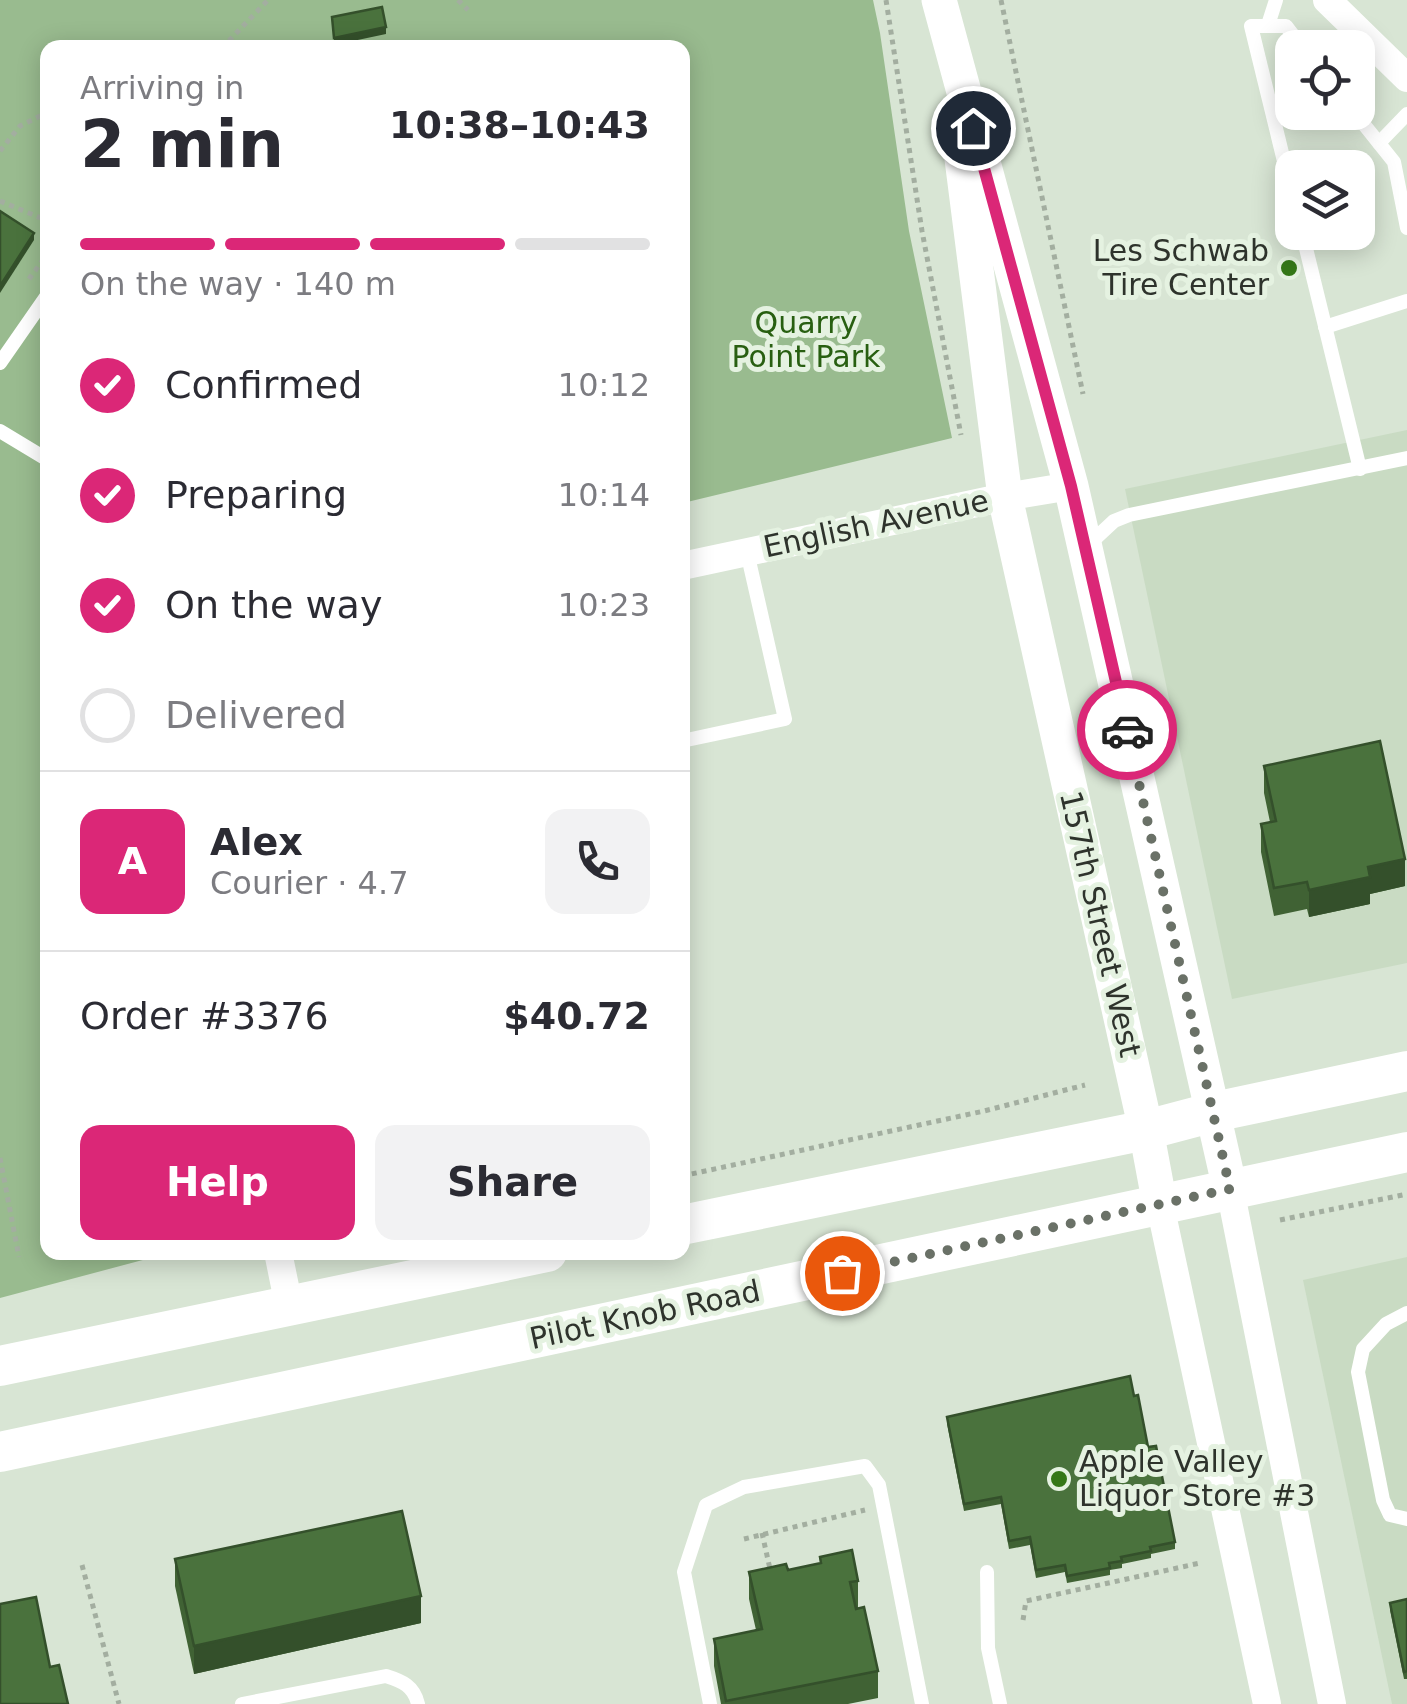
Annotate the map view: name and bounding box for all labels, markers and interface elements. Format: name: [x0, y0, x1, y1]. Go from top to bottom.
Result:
map controls: [1275, 30, 1375, 250]
button: locate: [1275, 30, 1375, 130]
text: Arriving in: [80, 69, 244, 107]
pin: [931, 86, 1016, 171]
icon: home: [946, 101, 1001, 156]
text: 10:38–10:43: [389, 103, 650, 147]
text: 2 min: [80, 107, 284, 182]
button: layers: [1275, 150, 1375, 250]
place label: Les Schwab Tire Center: [1093, 233, 1270, 302]
marker: Les Schwab Tire Center: [1278, 257, 1300, 279]
text: On the way · 140 m: [80, 265, 396, 303]
park label: Quarry Point Park: [732, 305, 881, 374]
icon: check: [80, 358, 135, 413]
text: Confirmed: [165, 363, 362, 407]
text: 10:12: [558, 366, 650, 404]
icon: check: [80, 468, 135, 523]
text: Preparing: [165, 473, 347, 517]
text: 10:14: [558, 476, 650, 514]
street label: English Avenue: [760, 483, 992, 564]
icon: check: [80, 578, 135, 633]
text: On the way: [165, 583, 382, 627]
text: 10:23: [558, 586, 650, 624]
courier: [1077, 680, 1177, 780]
text: Delivered: [165, 693, 347, 737]
icon: car: [1100, 703, 1155, 758]
street label: 157th Street West: [1053, 787, 1148, 1061]
button: phone: [545, 809, 650, 914]
text: Alex: [210, 820, 303, 864]
text: A: [118, 839, 147, 883]
text: Courier · 4.7: [210, 864, 409, 902]
text: Order #3376: [80, 994, 329, 1038]
text: $40.72: [503, 994, 650, 1038]
button: Help: [80, 1125, 355, 1240]
button: Share: [375, 1125, 650, 1240]
pin: [800, 1231, 885, 1316]
icon: bag: [815, 1246, 870, 1301]
street label: Pilot Knob Road: [526, 1273, 763, 1356]
place label: Apple Valley Liquor Store #3: [1079, 1444, 1315, 1513]
marker: Apple Valley Liquor Store #3: [1048, 1468, 1070, 1490]

